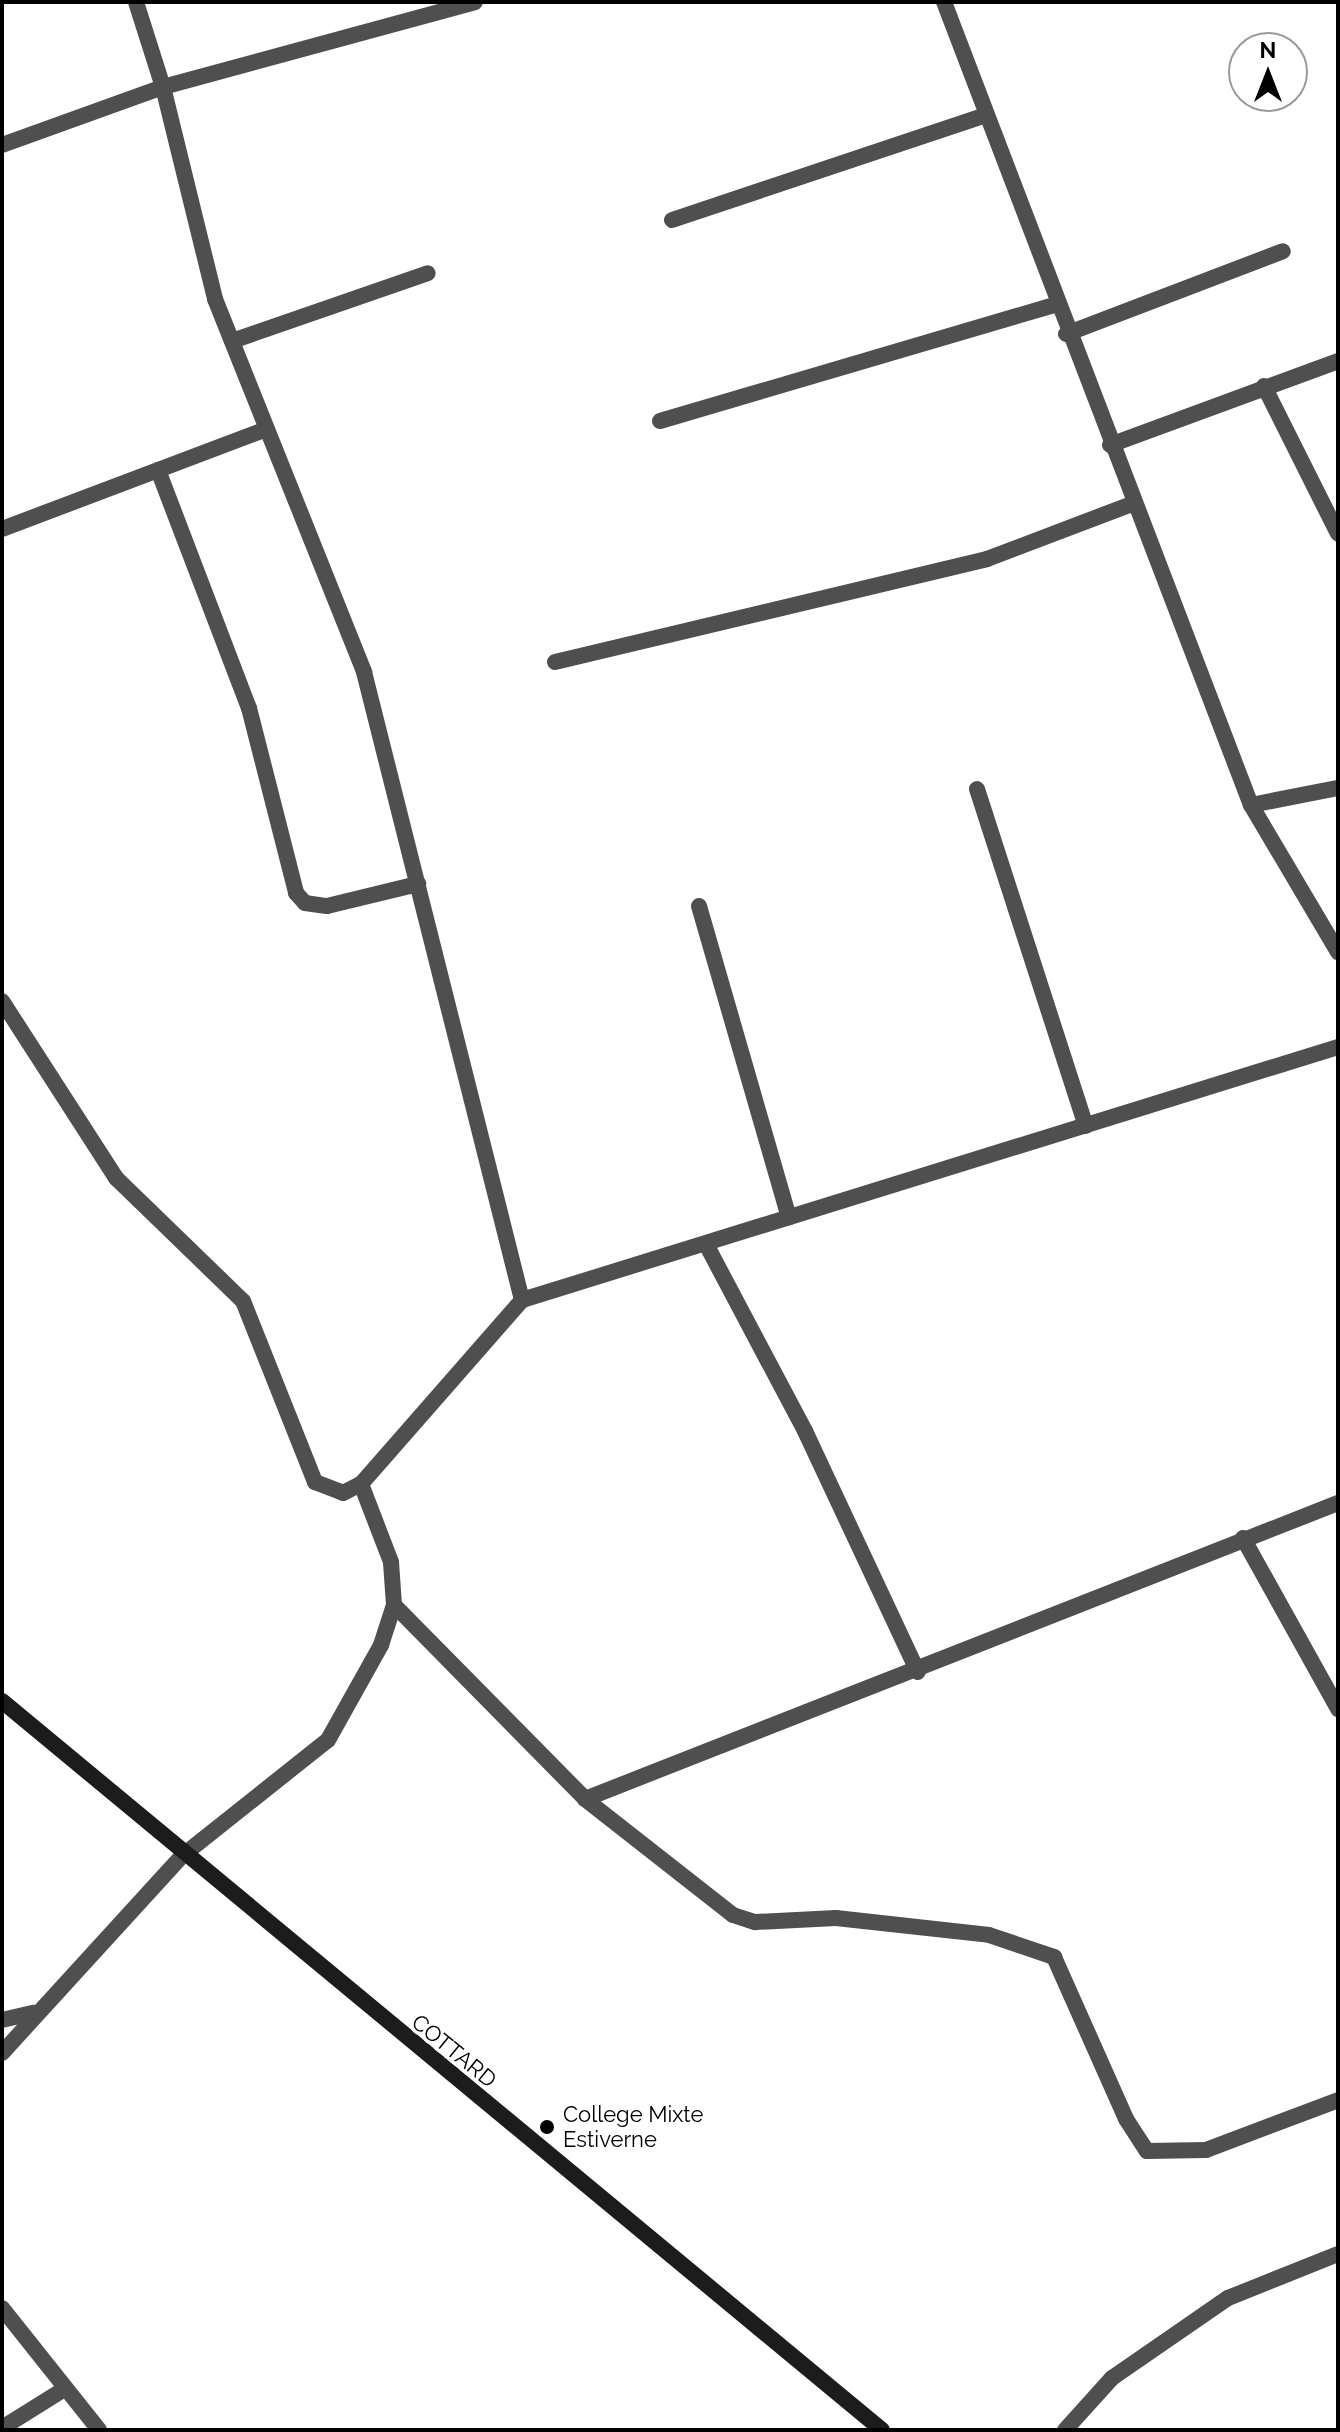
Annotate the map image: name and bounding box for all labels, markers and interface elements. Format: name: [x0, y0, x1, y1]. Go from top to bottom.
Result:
north arrow: [1228, 32, 1308, 112]
text: N: [1260, 37, 1276, 63]
street label: COTTARD: [406, 2009, 502, 2093]
place label: College Mixte Estiverne: [563, 2101, 703, 2152]
marker: College Mixte Estiverne: [538, 2118, 556, 2136]

